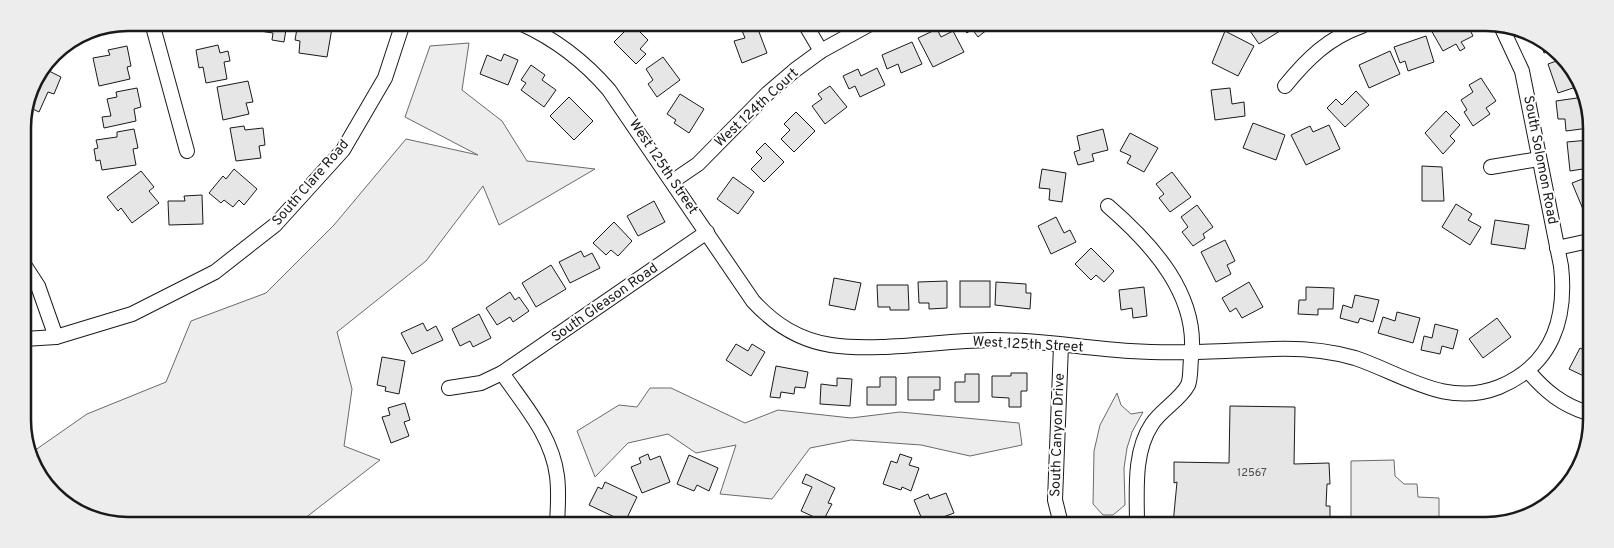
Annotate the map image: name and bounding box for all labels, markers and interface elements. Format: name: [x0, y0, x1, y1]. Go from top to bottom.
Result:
street label: West 124th Court: [712, 65, 802, 151]
street label: South Solomon Road: [1519, 94, 1561, 226]
street label: West 125th Street: [625, 116, 701, 218]
street label: South Clare Road: [269, 136, 353, 230]
street label: South Gleason Road: [549, 260, 661, 346]
street label: West 125th Street: [972, 334, 1084, 356]
street label: South Canyon Drive: [1047, 373, 1069, 497]
house number: 12567: [1237, 466, 1267, 480]

